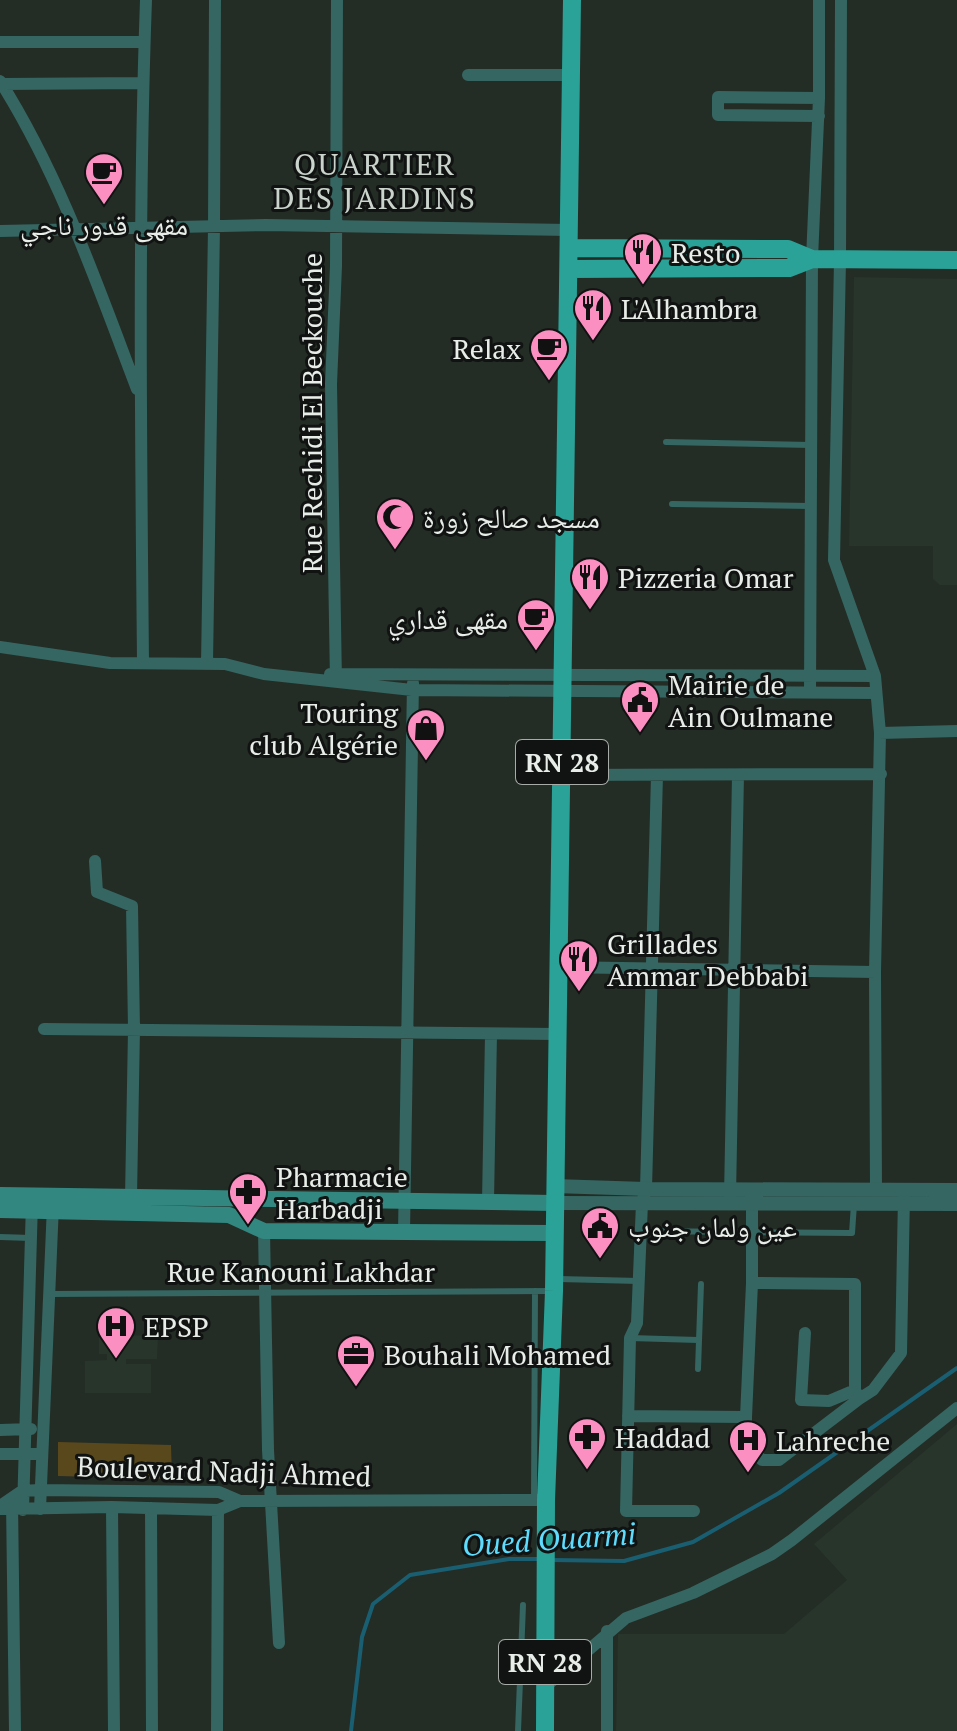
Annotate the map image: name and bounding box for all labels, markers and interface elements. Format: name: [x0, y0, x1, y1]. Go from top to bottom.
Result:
district label: QUARTIER DES JARDINS: [273, 144, 477, 218]
cafe icon: مقهى قدور ناجي: [83, 151, 125, 206]
place label: مقهى قدور ناجي: [20, 206, 188, 248]
restaurant icon: Resto: [622, 231, 664, 286]
place label: Resto: [671, 234, 740, 271]
street label: Rue Rechidi El Beckouche: [293, 253, 330, 573]
restaurant icon: L'Alhambra: [572, 287, 614, 342]
place label: L'Alhambra: [621, 290, 758, 327]
cafe icon: Relax: [528, 327, 570, 382]
place label: Relax: [453, 330, 521, 367]
mosque icon: مسجد صالح زورة: [374, 496, 416, 551]
place label: مسجد صالح زورة: [423, 499, 600, 536]
restaurant icon: Pizzeria Omar: [569, 556, 611, 611]
place label: Pizzeria Omar: [618, 559, 794, 596]
cafe icon: مقهى قداري: [515, 597, 557, 652]
place label: مقهى قداري: [388, 600, 508, 642]
place label: Mairie de Ain Oulmane: [668, 666, 833, 735]
public building icon: Mairie de Ain Oulmane: [619, 679, 661, 734]
place label: Touring club Algérie: [249, 694, 399, 763]
shop icon: Touring club Algérie: [405, 707, 447, 762]
road number: RN 28: [516, 740, 608, 784]
place label: Grillades Ammar Debbabi: [607, 925, 808, 994]
restaurant icon: Grillades Ammar Debbabi: [558, 938, 600, 993]
place label: Pharmacie Harbadji: [276, 1158, 408, 1227]
pharmacy icon: Pharmacie Harbadji: [227, 1171, 269, 1226]
public building icon: عين ولمان جنوب: [579, 1205, 621, 1260]
place label: عين ولمان جنوب: [628, 1208, 797, 1245]
street label: Rue Kanouni Lakhdar: [167, 1253, 435, 1290]
hospital icon: EPSP: [95, 1305, 137, 1360]
place label: EPSP: [144, 1308, 209, 1345]
office icon: Bouhali Mohamed: [335, 1333, 377, 1388]
place label: Bouhali Mohamed: [384, 1336, 611, 1373]
pharmacy icon: Haddad: [566, 1416, 608, 1471]
place label: Haddad: [615, 1419, 710, 1456]
hospital icon: Lahreche: [727, 1419, 769, 1474]
place label: Lahreche: [776, 1422, 890, 1459]
street label: Boulevard Nadji Ahmed: [76, 1447, 372, 1495]
water label: Oued Ouarmi: [461, 1513, 638, 1565]
road number: RN 28: [499, 1640, 591, 1684]

